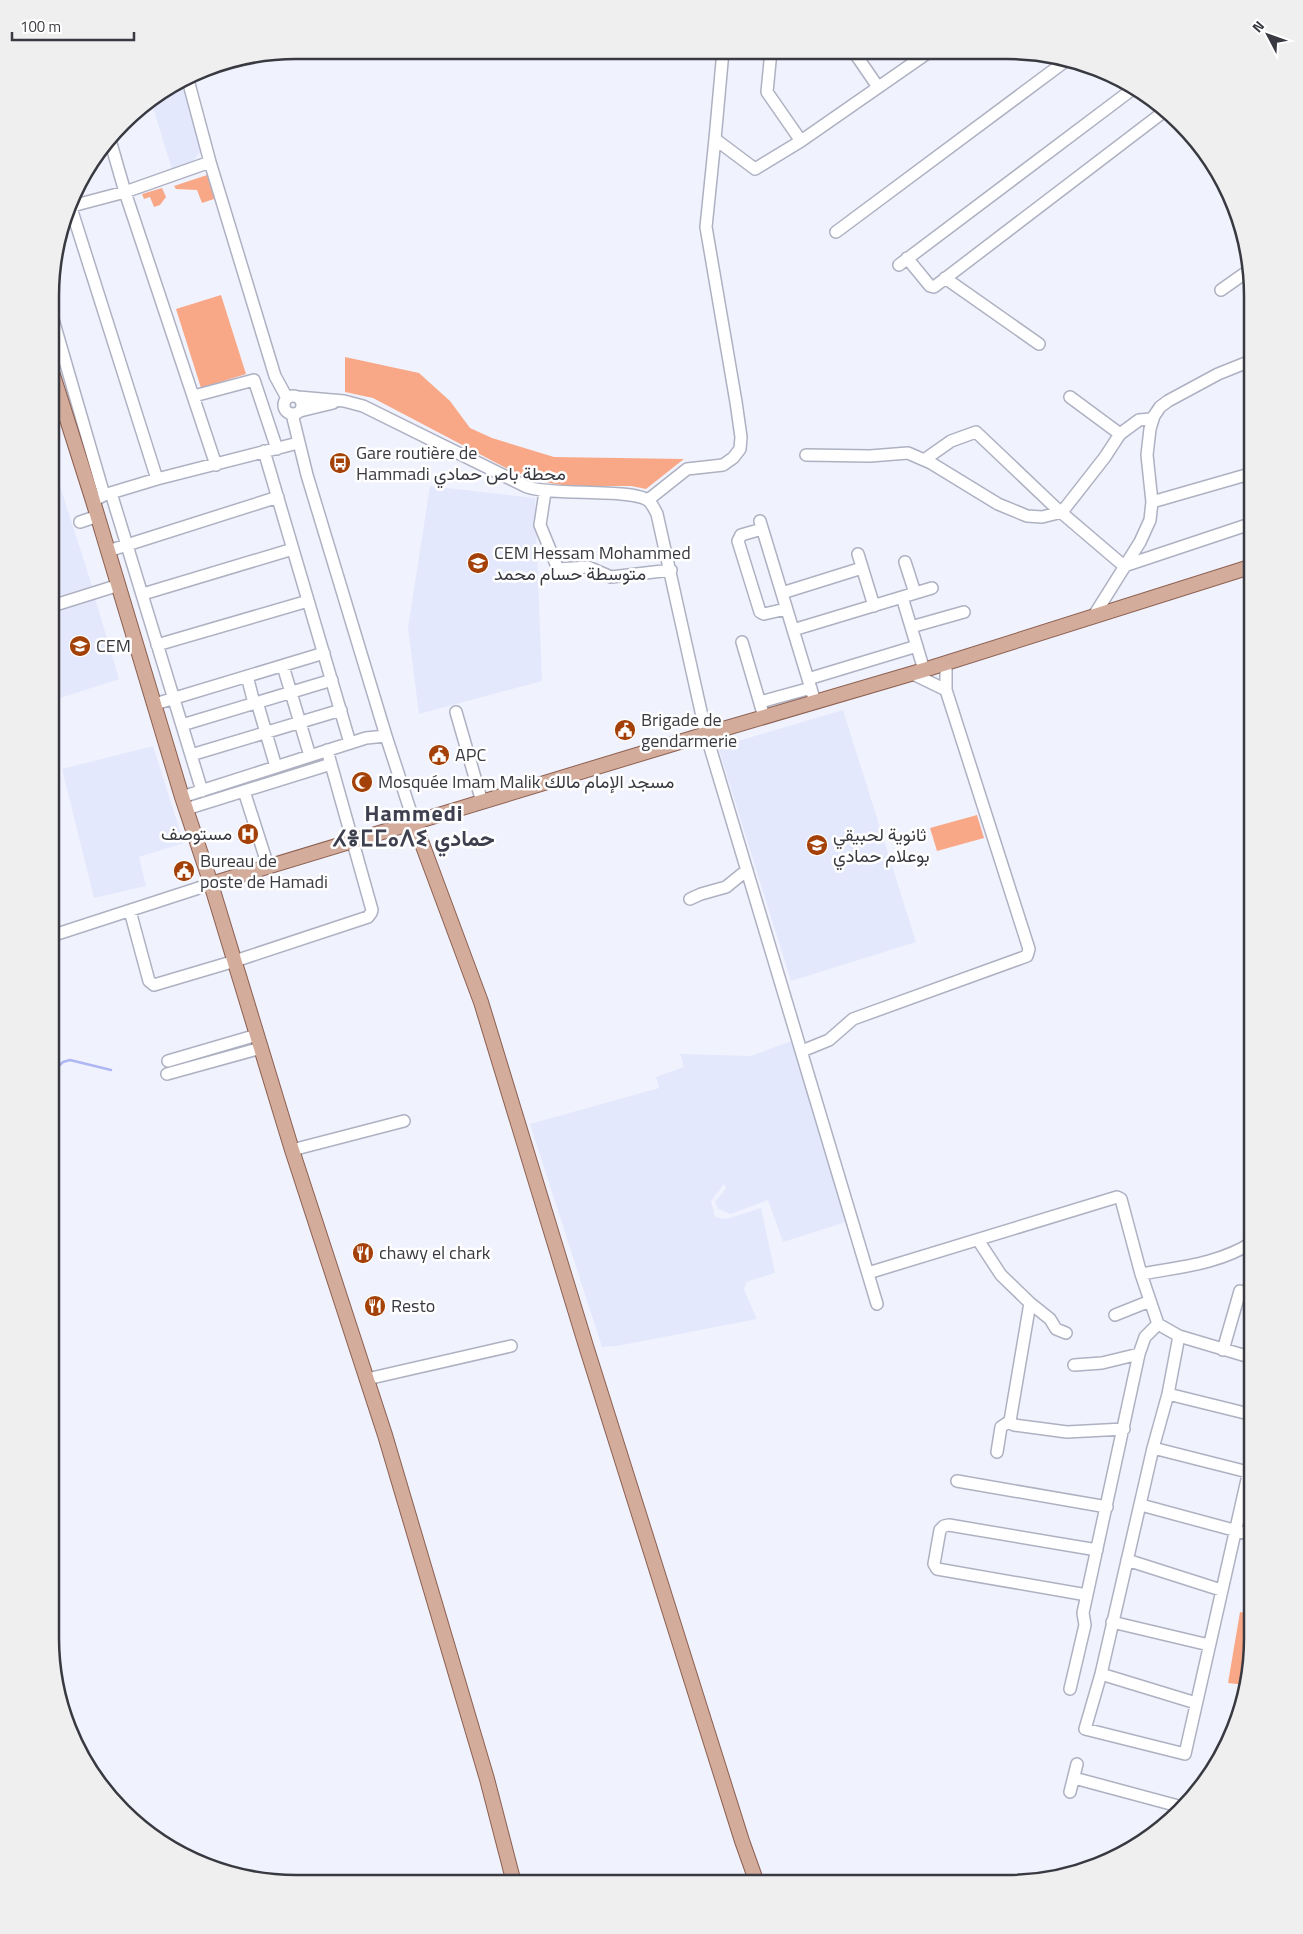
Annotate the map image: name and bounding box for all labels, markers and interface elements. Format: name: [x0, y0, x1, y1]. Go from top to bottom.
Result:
scale bar: [12, 10, 135, 42]
north arrow: [1243, 10, 1293, 60]
text: 100 m: [20, 15, 61, 38]
text: N: [1247, 16, 1269, 37]
place label: Gare routière de Hammadi محطة باص حمادي: [356, 439, 566, 489]
bus stop icon: Gare routière de Hammadi محطة باص حمادي: [328, 451, 352, 475]
place label: CEM Hessam Mohammed متوسطة حسام محمد: [494, 539, 691, 587]
school or university icon: CEM Hessam Mohammed متوسطة حسام محمد: [466, 551, 490, 575]
place label: CEM: [96, 632, 131, 659]
school or university icon: CEM: [68, 634, 92, 658]
place label: Brigade de gendarmerie: [641, 706, 737, 754]
public building icon: Brigade de gendarmerie: [613, 718, 637, 742]
place label: APC: [455, 741, 486, 768]
public building icon: APC: [427, 743, 451, 767]
place label: Mosquée Imam Malik مسجد الإمام مالك: [378, 768, 674, 795]
mosque icon: Mosquée Imam Malik مسجد الإمام مالك: [350, 770, 374, 794]
district label: Hammedi ⵃⴻⵎⵎⴰⴷⵉ حمادي: [332, 796, 495, 857]
place label: مستوصف: [161, 820, 232, 847]
place label: ثانوية لحبيقي بوعلام حمادي: [833, 821, 930, 871]
hospital icon: مستوصف: [236, 822, 260, 846]
school or university icon: ثانوية لحبيقي بوعلام حمادي: [805, 833, 829, 857]
place label: Bureau de poste de Hamadi: [200, 847, 328, 895]
public building icon: Bureau de poste de Hamadi: [172, 859, 196, 883]
place label: chawy el chark: [379, 1239, 491, 1266]
restaurant icon: chawy el chark: [351, 1241, 375, 1265]
place label: Resto: [391, 1292, 435, 1319]
restaurant icon: Resto: [363, 1294, 387, 1318]

